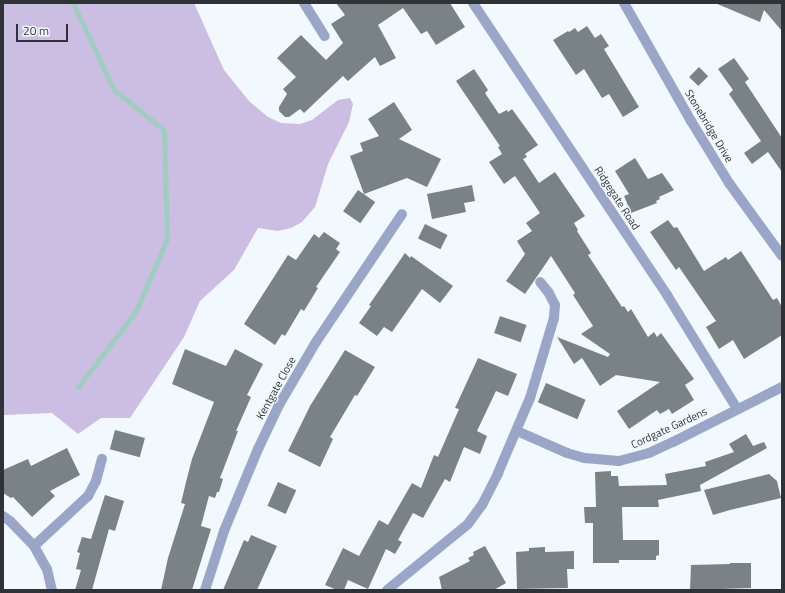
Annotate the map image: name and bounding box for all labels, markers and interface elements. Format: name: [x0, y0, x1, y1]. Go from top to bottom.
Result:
scale bar: [18, 16, 70, 42]
text: 20 m: [23, 21, 49, 40]
street label: Stonebridge Drive: [682, 87, 736, 165]
street label: Ridgegate Road: [592, 164, 642, 232]
street label: Kentgate Close: [253, 354, 299, 422]
street label: Cordgate Gardens: [629, 405, 709, 451]

